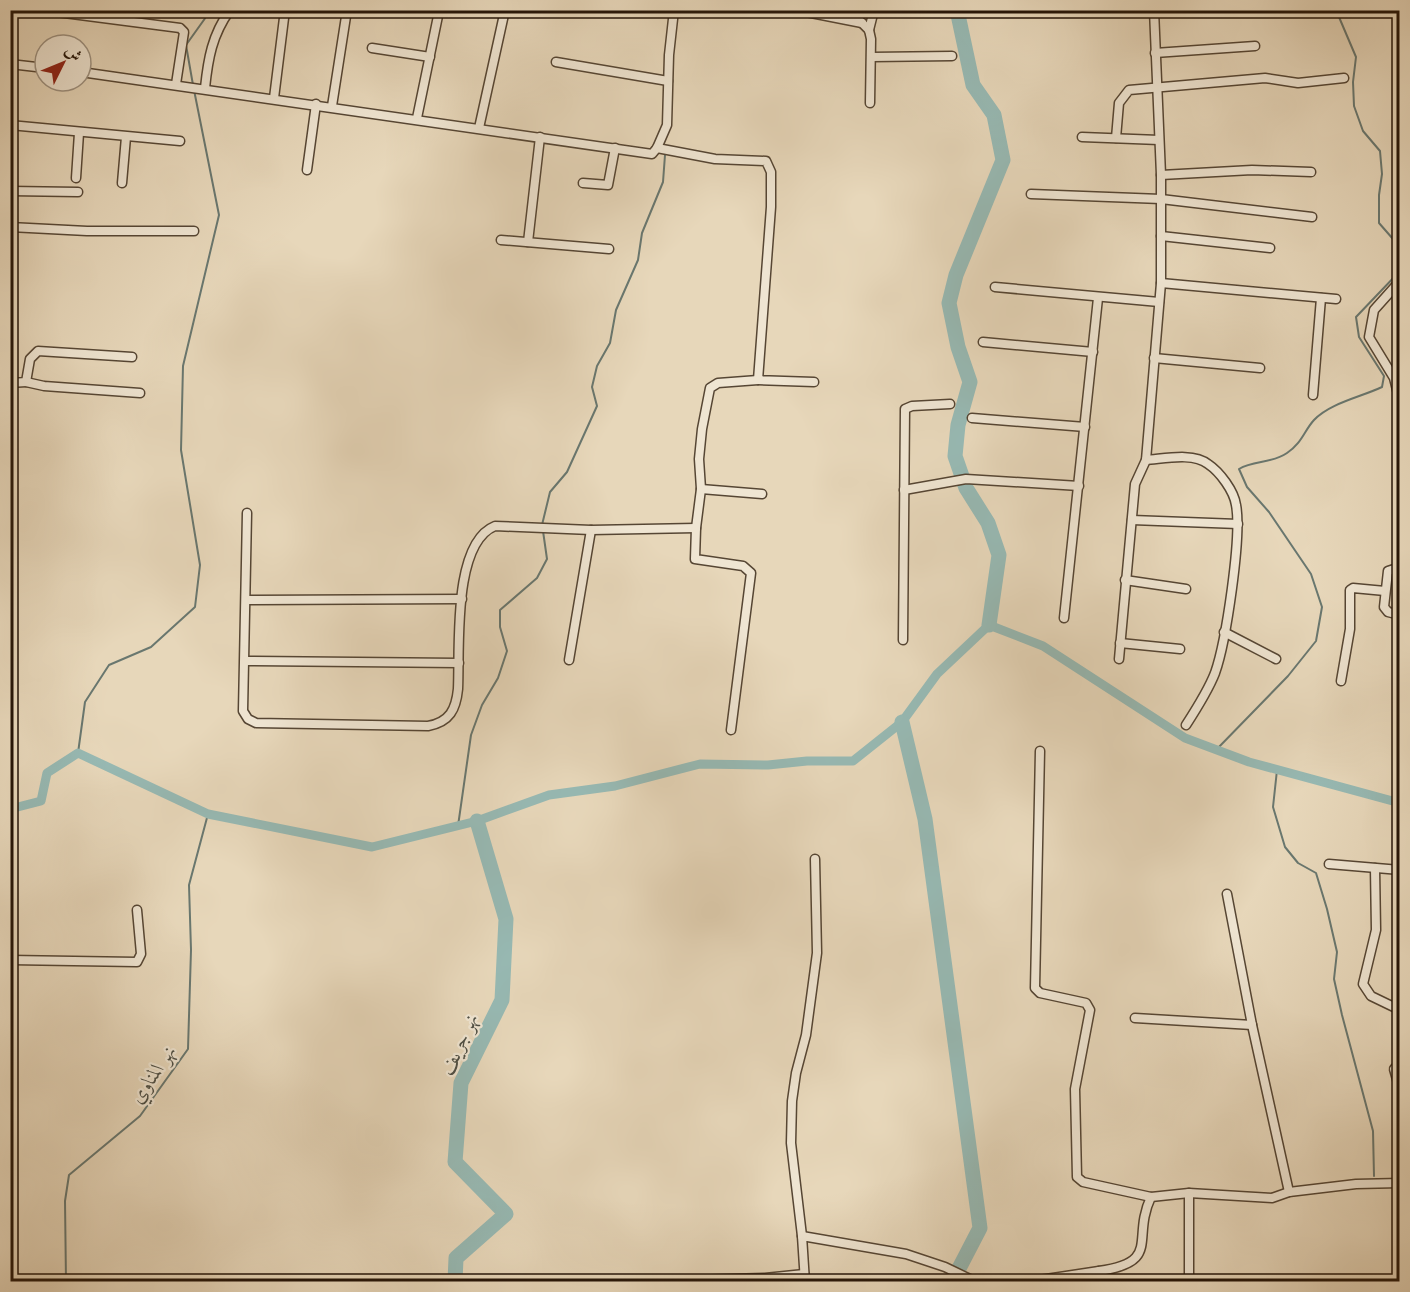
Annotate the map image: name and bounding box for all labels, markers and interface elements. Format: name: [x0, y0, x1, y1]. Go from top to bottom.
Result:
north arrow: [33, 33, 93, 93]
text: ش: [61, 41, 86, 66]
water label: نهر جريف: [434, 1009, 484, 1079]
water label: نهر المناوي: [124, 1040, 184, 1110]

